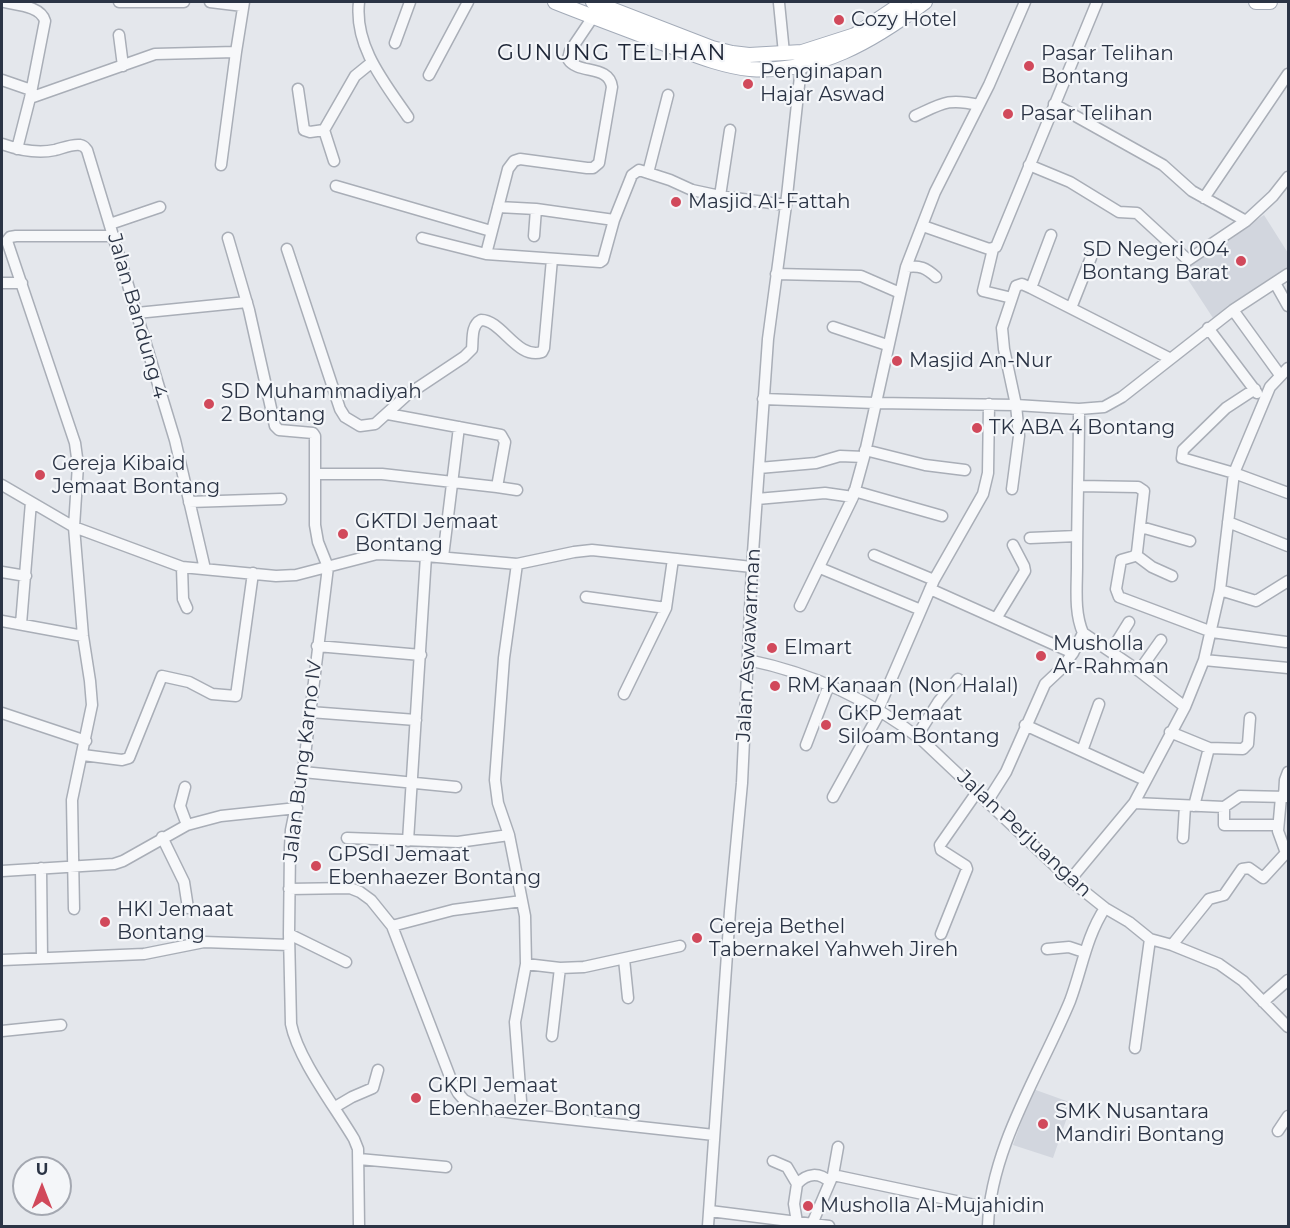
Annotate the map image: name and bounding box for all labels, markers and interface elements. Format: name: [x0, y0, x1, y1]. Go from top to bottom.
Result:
place label: Cozy Hotel: [851, 8, 957, 32]
marker: Cozy Hotel: [832, 13, 846, 27]
district label: GUNUNG TELIHAN: [497, 41, 727, 67]
place label: Pasar Telihan Bontang: [1041, 42, 1174, 89]
marker: Pasar Telihan Bontang: [1022, 59, 1036, 73]
place label: Penginapan Hajar Aswad: [760, 60, 885, 107]
marker: Penginapan Hajar Aswad: [741, 77, 755, 91]
place label: Pasar Telihan: [1020, 102, 1153, 126]
marker: Pasar Telihan: [1001, 107, 1015, 121]
place label: Masjid Al-Fattah: [688, 190, 851, 214]
marker: Masjid Al-Fattah: [669, 195, 683, 209]
street label: Jalan Bandung 4: [102, 231, 172, 401]
place label: SD Negeri 004 Bontang Barat: [1082, 238, 1229, 285]
marker: SD Negeri 004 Bontang Barat: [1234, 254, 1248, 268]
place label: Masjid An-Nur: [909, 349, 1053, 373]
marker: Masjid An-Nur: [890, 354, 904, 368]
place label: SD Muhammadiyah 2 Bontang: [221, 380, 422, 427]
marker: SD Muhammadiyah 2 Bontang: [202, 397, 216, 411]
place label: TK ABA 4 Bontang: [989, 416, 1175, 440]
marker: TK ABA 4 Bontang: [970, 421, 984, 435]
place label: Gereja Kibaid Jemaat Bontang: [52, 452, 220, 499]
marker: Gereja Kibaid Jemaat Bontang: [33, 468, 47, 482]
place label: GKTDI Jemaat Bontang: [355, 510, 498, 557]
marker: GKTDI Jemaat Bontang: [336, 527, 350, 541]
street label: Jalan Aswawarman: [732, 548, 766, 742]
place label: Musholla Ar-Rahman: [1053, 632, 1169, 679]
place label: Elmart: [784, 636, 852, 660]
marker: Elmart: [765, 641, 779, 655]
marker: Musholla Ar-Rahman: [1034, 649, 1048, 663]
street label: Jalan Bung Karno IV: [279, 659, 327, 863]
place label: RM Kanaan (Non Halal): [787, 674, 1019, 698]
marker: RM Kanaan (Non Halal): [768, 679, 782, 693]
place label: GKP Jemaat Siloam Bontang: [838, 702, 1000, 749]
marker: GKP Jemaat Siloam Bontang: [819, 718, 833, 732]
street label: Jalan Perjuangan: [952, 765, 1096, 903]
place label: GPSdI Jemaat Ebenhaezer Bontang: [328, 843, 541, 890]
marker: GPSdI Jemaat Ebenhaezer Bontang: [309, 859, 323, 873]
place label: HKI Jemaat Bontang: [117, 898, 234, 945]
marker: HKI Jemaat Bontang: [98, 915, 112, 929]
place label: Gereja Bethel Tabernakel Yahweh Jireh: [709, 915, 958, 962]
marker: Gereja Bethel Tabernakel Yahweh Jireh: [690, 931, 704, 945]
place label: GKPI Jemaat Ebenhaezer Bontang: [428, 1074, 641, 1121]
marker: GKPI Jemaat Ebenhaezer Bontang: [409, 1091, 423, 1105]
place label: SMK Nusantara Mandiri Bontang: [1055, 1100, 1225, 1147]
marker: SMK Nusantara Mandiri Bontang: [1036, 1117, 1050, 1131]
north arrow: [12, 1156, 72, 1216]
text: U: [36, 1160, 48, 1179]
place label: Musholla Al-Mujahidin: [820, 1194, 1045, 1218]
marker: Musholla Al-Mujahidin: [801, 1199, 815, 1213]

